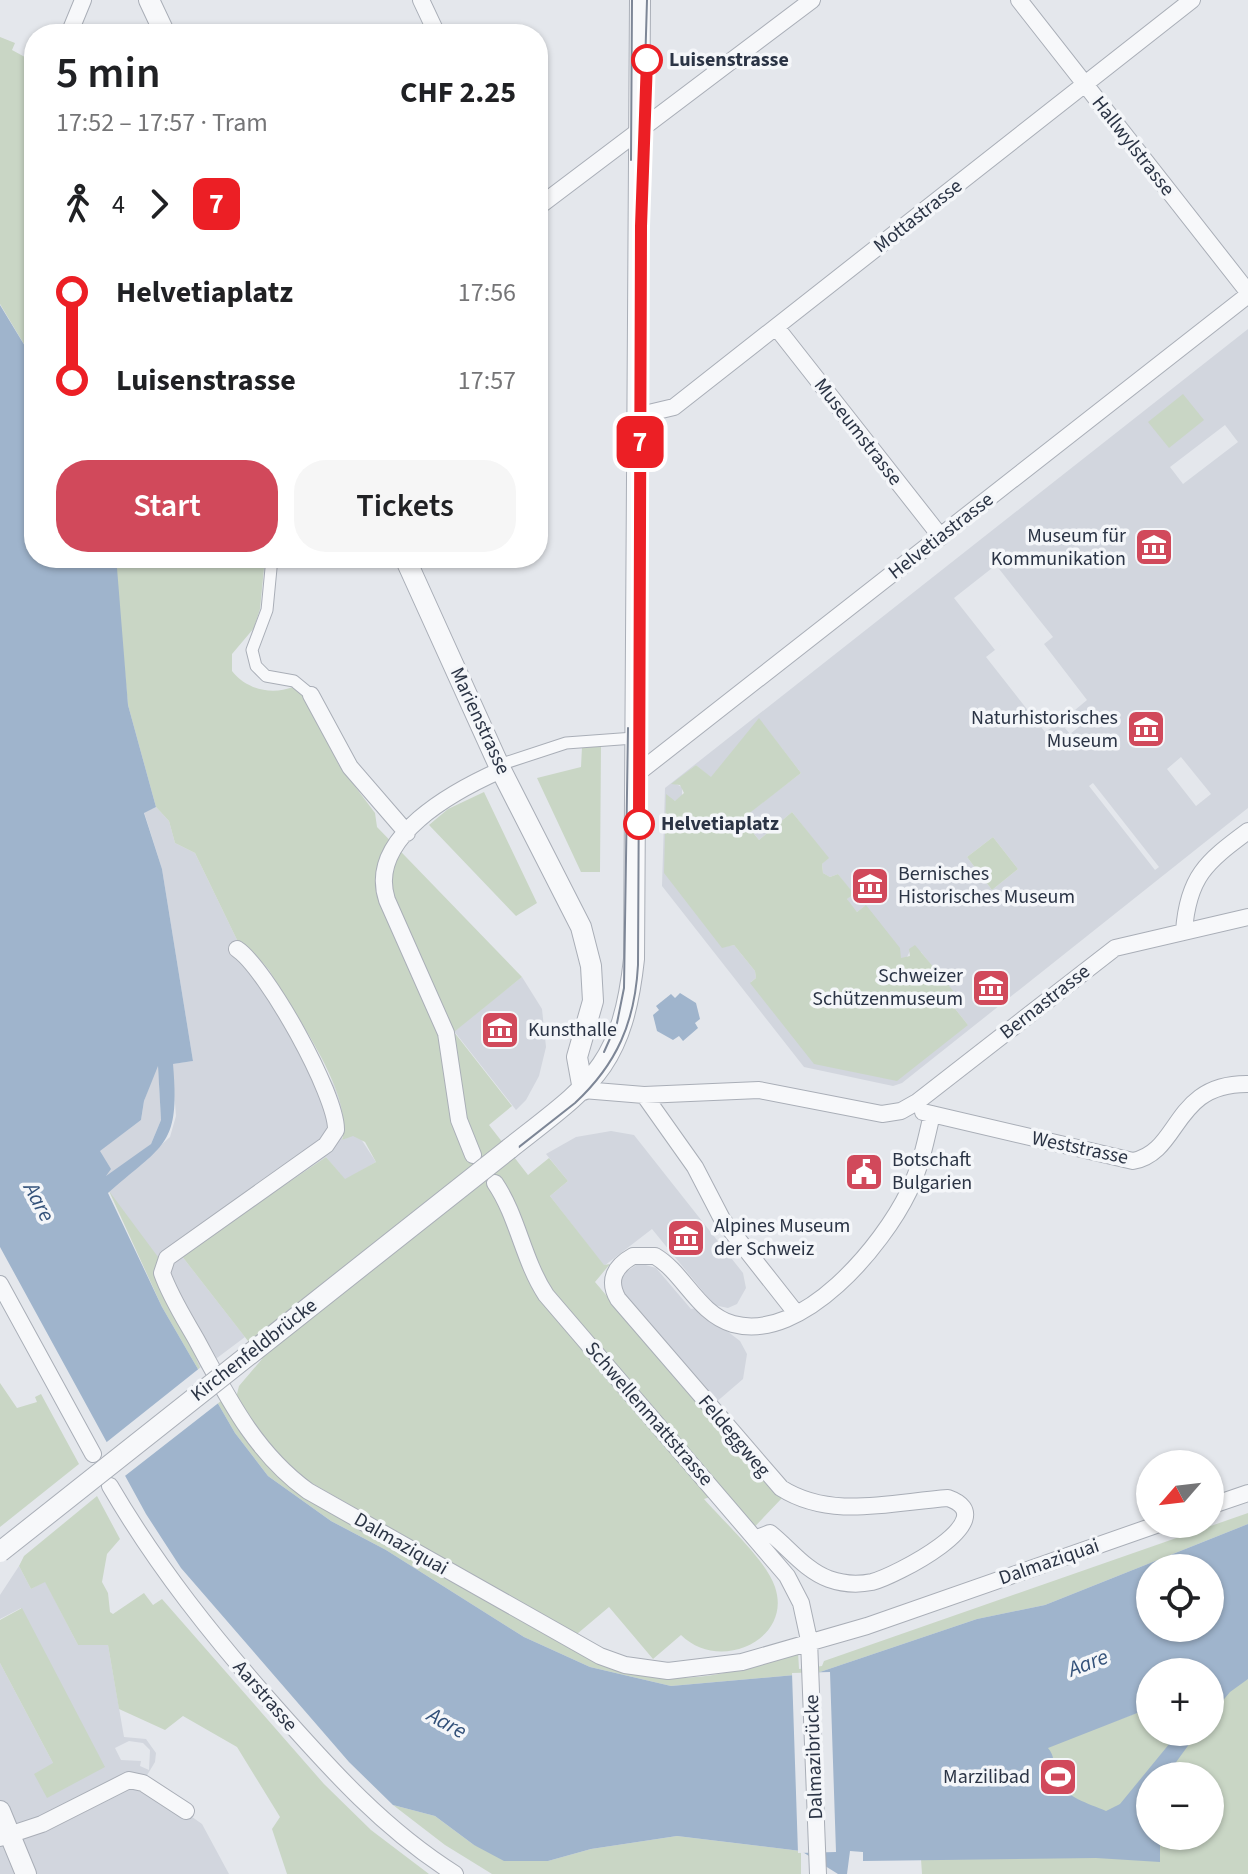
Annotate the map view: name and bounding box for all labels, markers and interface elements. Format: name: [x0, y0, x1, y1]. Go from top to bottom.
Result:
text: 5 min: [56, 42, 161, 105]
marker: Luisenstrasse: [632, 45, 662, 75]
place label: Luisenstrasse: [669, 46, 789, 74]
text: CHF 2.25: [400, 71, 516, 114]
street label: Hallwylstrasse: [1085, 90, 1181, 202]
text: 17:52 – 17:57 · Tram: [56, 104, 268, 141]
street label: Mottastrasse: [868, 172, 968, 260]
icon: walk: [56, 182, 100, 226]
icon: forward: [137, 182, 181, 226]
text: 7: [209, 184, 224, 224]
text: 4: [112, 186, 125, 223]
text: Helvetiaplatz: [116, 271, 293, 314]
text: 17:56: [458, 274, 516, 311]
text: Luisenstrasse: [116, 359, 296, 402]
text: 17:57: [458, 362, 516, 399]
street label: Museumstrasse: [807, 372, 909, 492]
line badge: 7: [614, 416, 666, 468]
text: 7: [633, 422, 647, 462]
button: Start: [56, 460, 278, 552]
button: Tickets: [294, 460, 516, 552]
street label: Helvetiastrasse: [882, 486, 1000, 586]
place label: Museum für Kommunikation: [991, 522, 1126, 573]
museum icon: Museum für Kommunikation: [1133, 526, 1175, 568]
street label: Marienstrasse: [443, 663, 517, 779]
place label: Naturhistorisches Museum: [971, 704, 1118, 755]
museum icon: Naturhistorisches Museum: [1125, 708, 1167, 750]
marker: Helvetiaplatz: [624, 809, 654, 839]
place label: Helvetiaplatz: [661, 810, 779, 838]
place label: Bernisches Historisches Museum: [898, 860, 1075, 911]
museum icon: Bernisches Historisches Museum: [849, 865, 891, 907]
street label: Bernastrasse: [994, 958, 1096, 1046]
place label: Schweizer Schützenmuseum: [812, 962, 963, 1013]
museum icon: Schweizer Schützenmuseum: [970, 967, 1012, 1009]
museum icon: Kunsthalle: [479, 1009, 521, 1051]
place label: Kunsthalle: [528, 1016, 617, 1044]
street label: Weststrasse: [1029, 1124, 1131, 1172]
place label: Botschaft Bulgarien: [892, 1146, 972, 1197]
public building icon: Botschaft Bulgarien: [843, 1151, 885, 1193]
water label: Aare: [14, 1175, 63, 1228]
place label: Alpines Museum der Schweiz: [714, 1212, 850, 1263]
museum icon: Alpines Museum der Schweiz: [665, 1217, 707, 1259]
street label: Kirchenfeldbrücke: [185, 1292, 323, 1408]
street label: Schwellenmattstrasse: [578, 1336, 720, 1492]
street label: Feldeggweg: [691, 1389, 777, 1483]
north arrow: [1136, 1450, 1224, 1538]
map controls: [1136, 1450, 1224, 1850]
street label: Dalmaziquai: [349, 1506, 453, 1582]
street label: Dalmaziquai: [995, 1532, 1103, 1592]
button: locate: [1136, 1554, 1224, 1642]
water label: Aare: [1061, 1641, 1113, 1686]
street label: Aarstrasse: [226, 1654, 304, 1738]
button: +: [1136, 1658, 1224, 1746]
street label: Dalmazibrücke: [798, 1694, 830, 1820]
water label: Aare: [420, 1698, 473, 1747]
sports icon: Marzilibad: [1037, 1756, 1079, 1798]
button: −: [1136, 1762, 1224, 1850]
place label: Marzilibad: [943, 1763, 1030, 1791]

